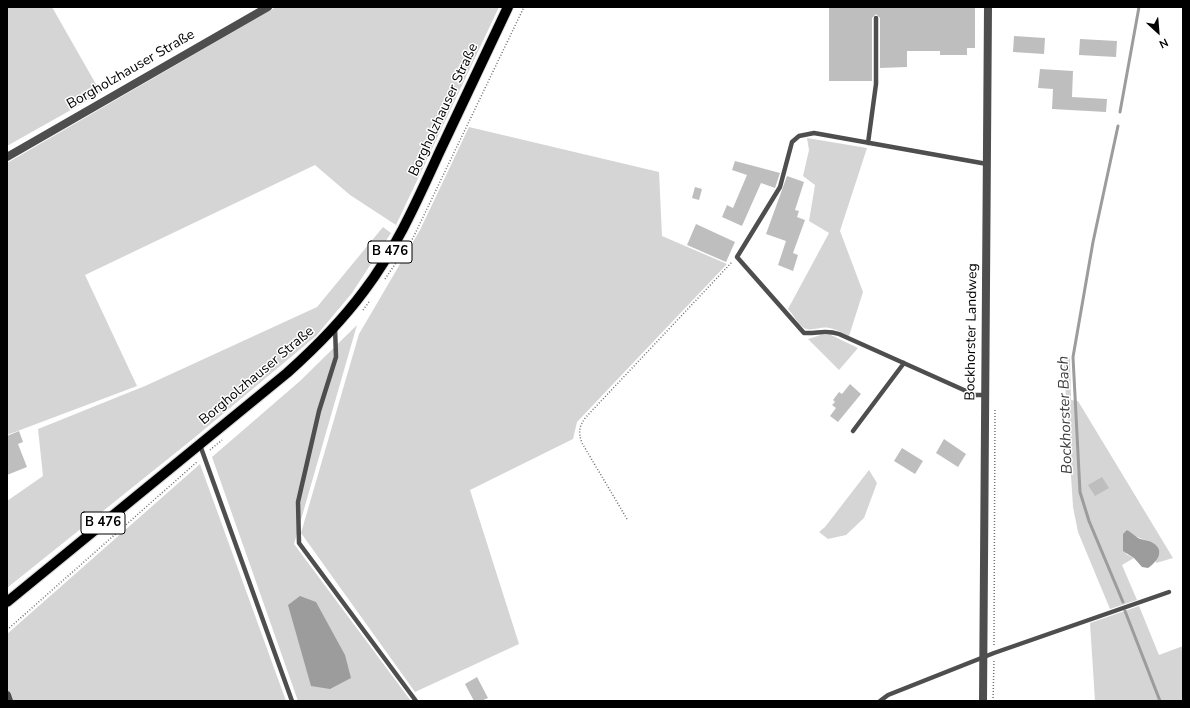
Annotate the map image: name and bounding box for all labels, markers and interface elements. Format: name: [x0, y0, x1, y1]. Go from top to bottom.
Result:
north arrow: [1138, 12, 1178, 52]
street label: Borgholzhauser Straße: [64, 27, 198, 113]
text: N: [1156, 35, 1170, 52]
street label: Borgholzhauser Straße: [406, 41, 482, 179]
road number: B 476: [368, 241, 412, 263]
street label: Bockhorster Landweg: [962, 263, 982, 401]
street label: Borgholzhauser Straße: [196, 323, 318, 429]
water label: Bockhorster Bach: [1055, 356, 1077, 474]
road number: B 476: [81, 512, 125, 534]

